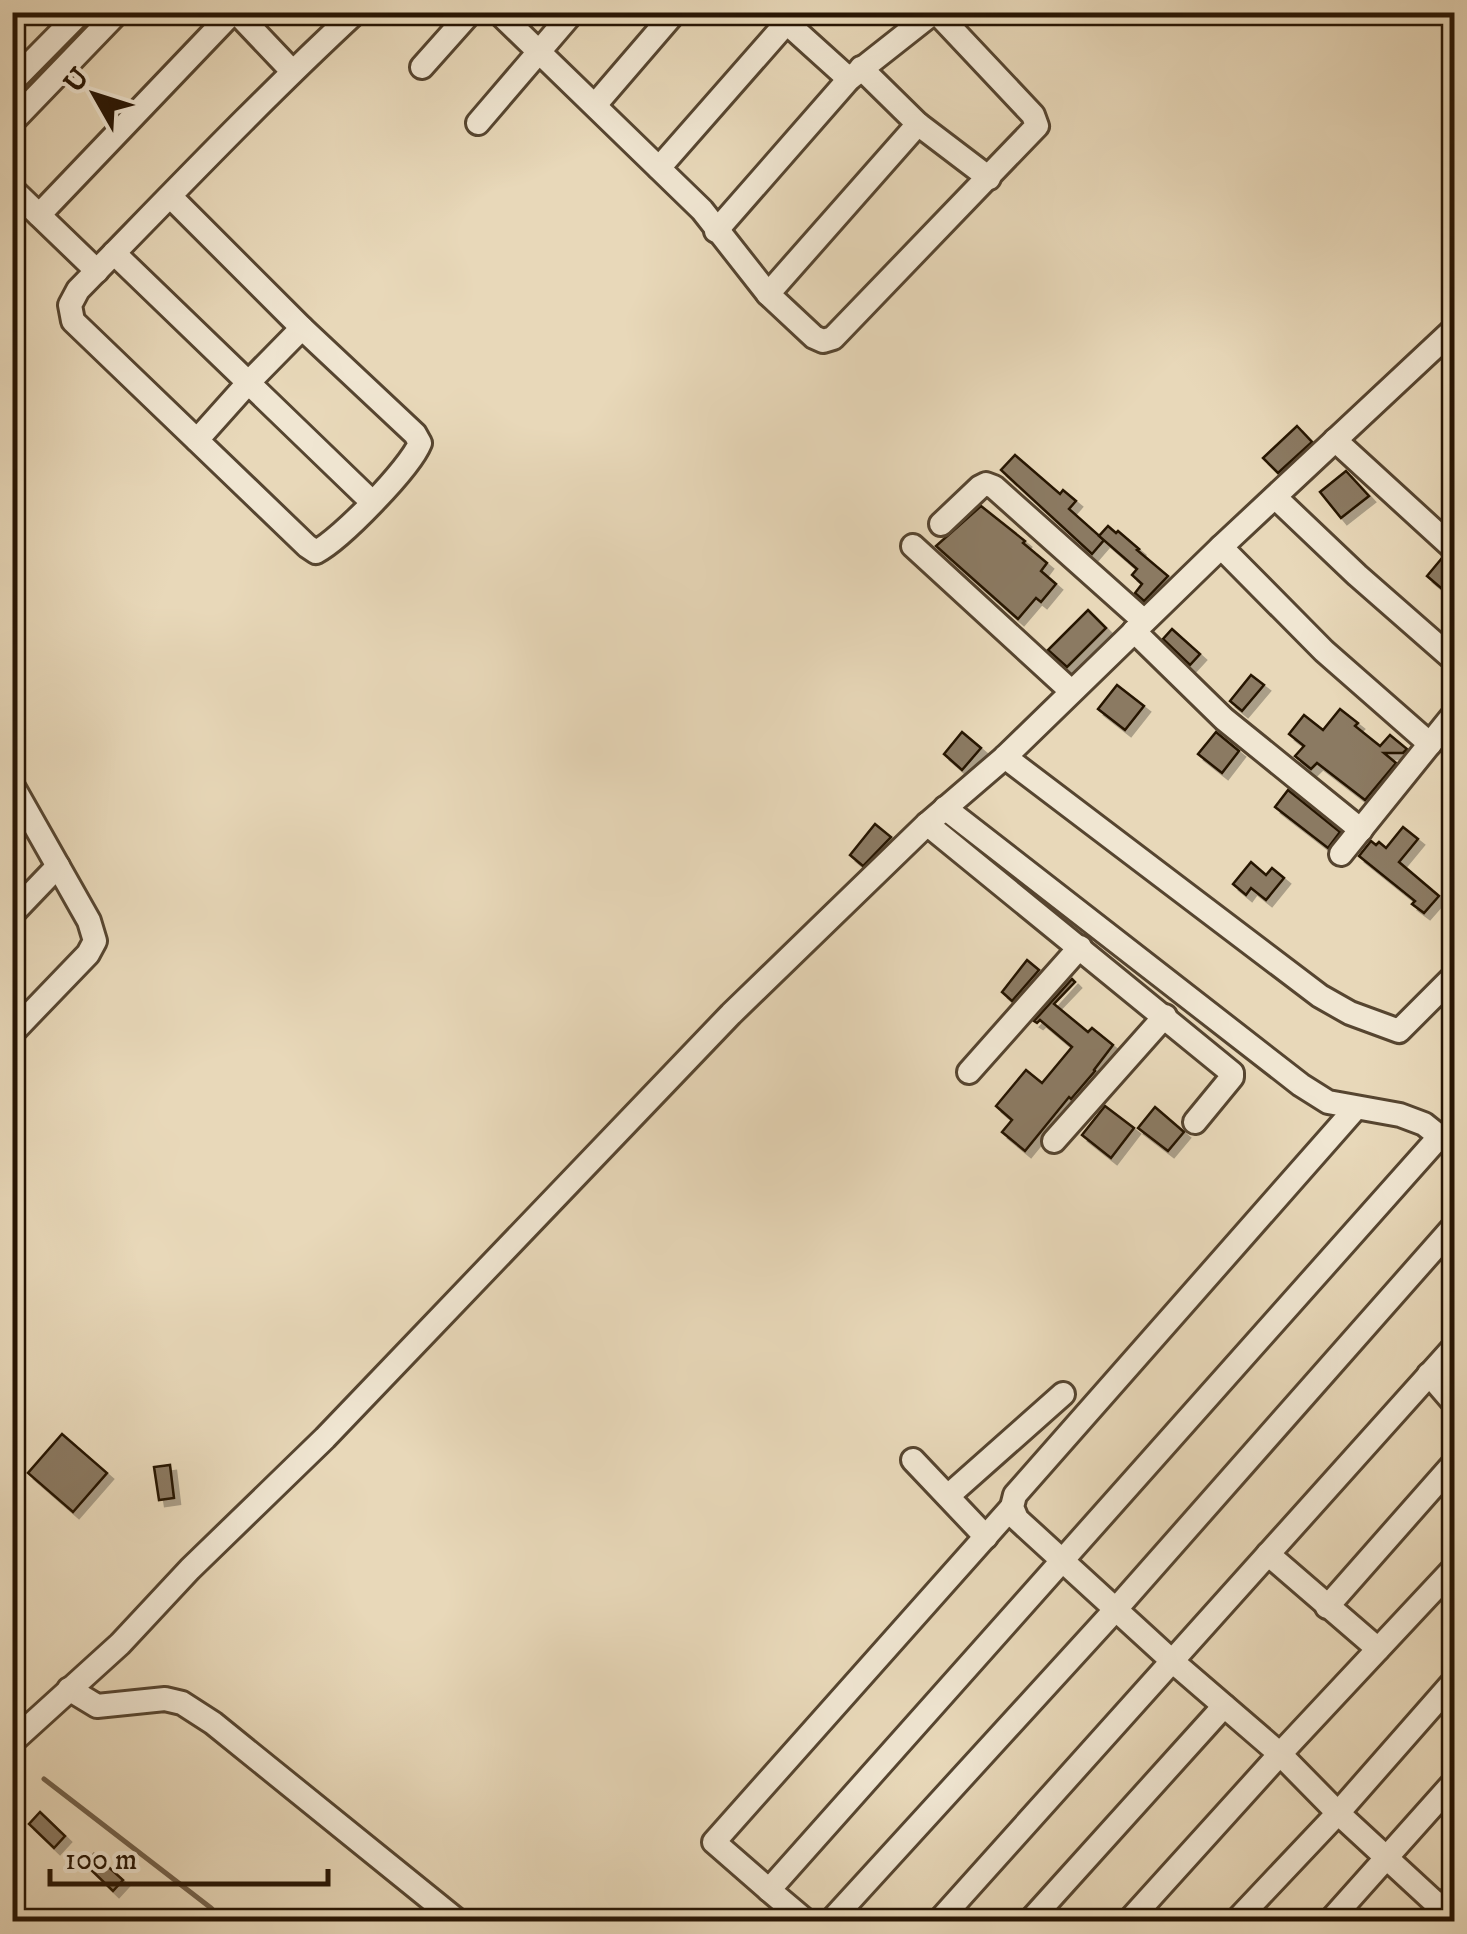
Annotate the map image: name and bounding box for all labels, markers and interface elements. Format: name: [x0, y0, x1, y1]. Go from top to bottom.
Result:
north arrow: [45, 45, 145, 145]
text: U: [56, 61, 97, 100]
scale bar: [50, 1824, 328, 1886]
text: 100 m: [65, 1842, 137, 1879]

